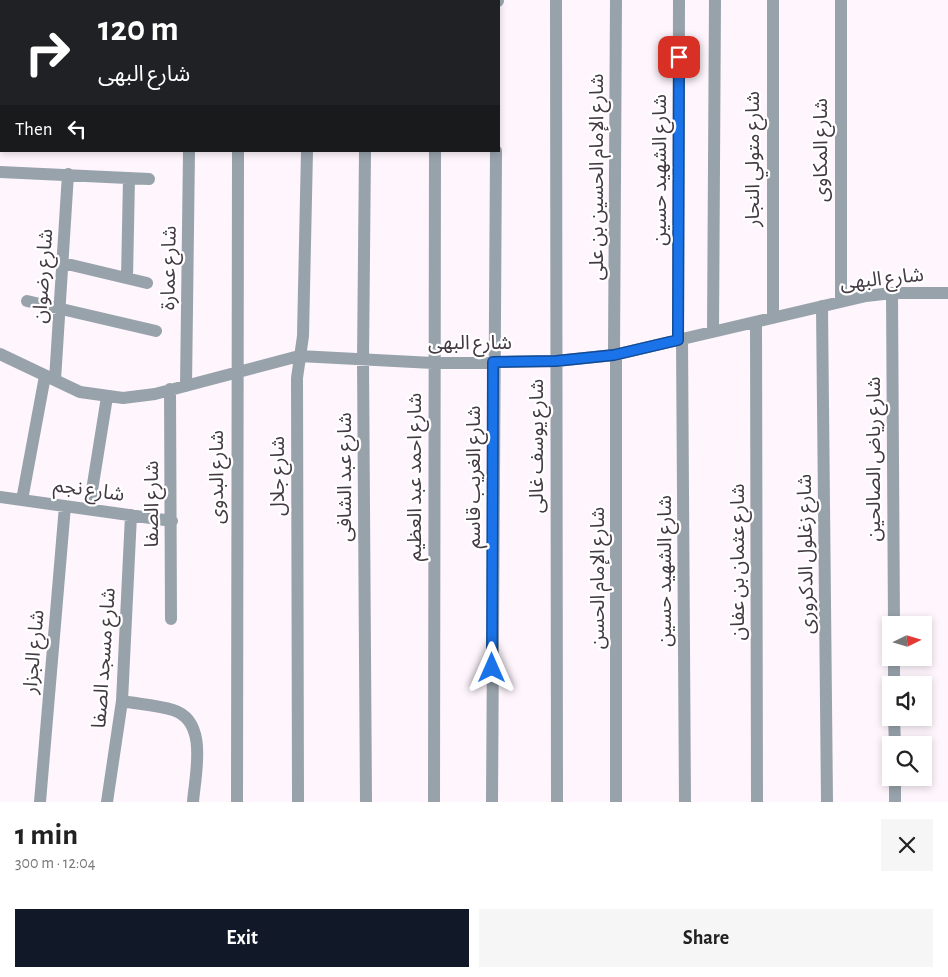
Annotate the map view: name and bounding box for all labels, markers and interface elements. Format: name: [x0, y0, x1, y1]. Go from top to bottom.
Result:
text: 120 m: [98, 12, 179, 47]
icon: right: [15, 20, 80, 85]
pin: [658, 36, 700, 78]
icon: arrive: [665, 43, 693, 71]
text: شارع البهى: [98, 63, 190, 85]
street label: شارع الإمام الحسين بن على: [587, 73, 611, 281]
street label: شارع متولي النجار: [743, 91, 768, 228]
street label: شارع الشهيد حسين: [650, 94, 674, 246]
street label: شارع المكاوى: [811, 98, 835, 202]
icon: left: [63, 115, 91, 143]
text: Then: [15, 120, 53, 139]
street label: شارع عمارة: [158, 226, 184, 310]
street label: شارع رضوان: [30, 228, 60, 324]
street label: شارع البهى: [839, 265, 925, 297]
street label: شارع البهى: [428, 333, 512, 357]
street label: شارع رياض الصالحين: [864, 377, 888, 542]
street label: شارع يوسف غالى: [527, 379, 551, 513]
street label: شارع احمد عبد العظيم: [405, 393, 429, 561]
street label: شارع الغريب قاسم: [464, 406, 488, 548]
street label: شارع عبد الشافى: [335, 412, 359, 542]
street label: شارع البدوى: [207, 430, 231, 524]
street label: شارع جلال: [268, 436, 292, 516]
street label: شارع الصفا: [142, 461, 166, 547]
street label: شارع زغلول الدكرورى: [795, 474, 821, 634]
street label: شارع نجم: [52, 475, 126, 509]
street label: شارع عثمان بن عفان: [728, 484, 752, 640]
street label: شارع الشهيد حسين: [655, 495, 679, 647]
street label: شارع الإمام الحسن: [588, 507, 612, 649]
street label: شارع مسجد الصفا: [89, 587, 123, 729]
street label: شارع الجزار: [20, 609, 52, 696]
north arrow: [882, 616, 932, 666]
map controls: [882, 616, 932, 786]
position arrow: [465, 641, 517, 693]
button: sound: [882, 676, 932, 726]
button: search: [882, 736, 932, 786]
button: close: [881, 819, 933, 871]
text: 1 min: [15, 820, 78, 850]
text: 300 m · 12:04: [15, 855, 95, 871]
button: Exit: [15, 909, 469, 967]
button: Share: [479, 909, 933, 967]

